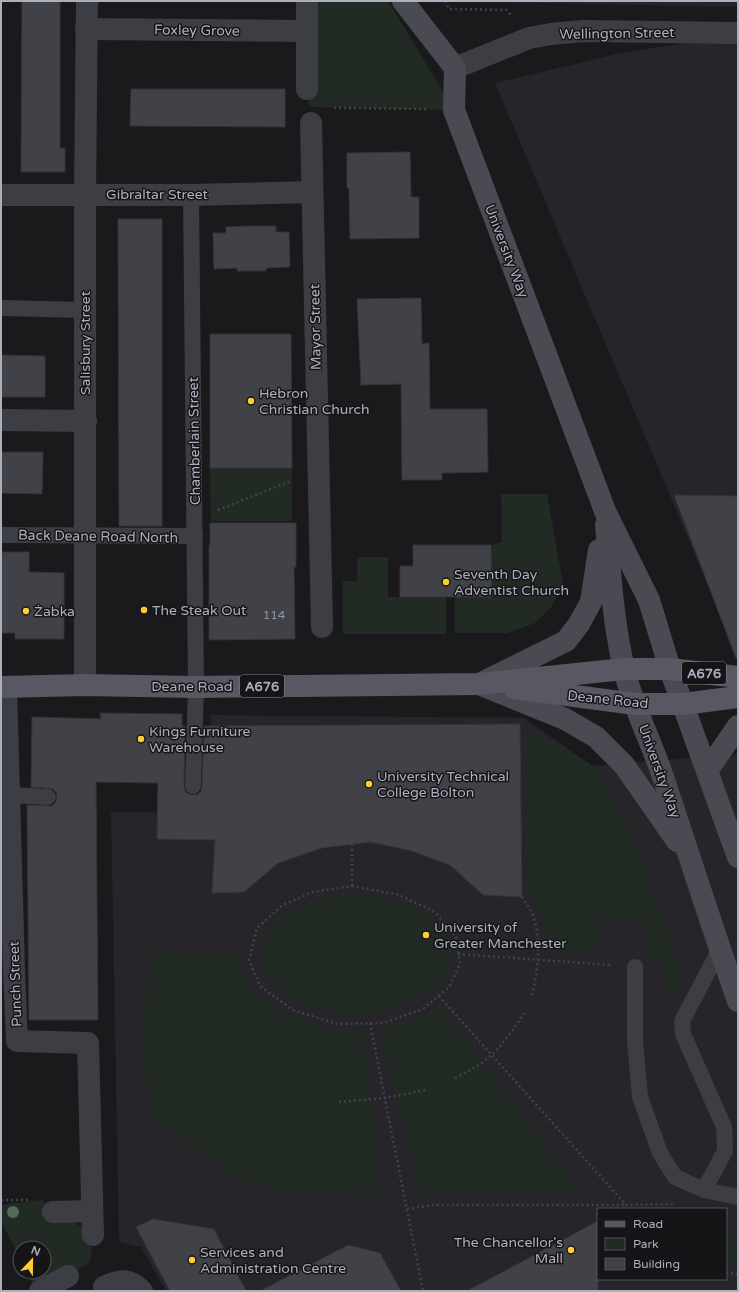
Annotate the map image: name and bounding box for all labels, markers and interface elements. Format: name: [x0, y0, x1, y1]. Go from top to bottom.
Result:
street label: Foxley Grove: [154, 21, 240, 40]
street label: Wellington Street: [559, 24, 675, 43]
street label: Gibraltar Street: [106, 186, 209, 203]
street label: University Way: [481, 202, 532, 301]
street label: Mayor Street: [306, 283, 325, 370]
street label: Salisbury Street: [77, 290, 94, 395]
street label: Chamberlain Street: [185, 376, 204, 505]
place label: Hebron Christian Church: [259, 385, 370, 418]
marker: Hebron Christian Church: [246, 396, 256, 406]
street label: Back Deane Road North: [18, 527, 178, 546]
place label: Seventh Day Adventist Church: [454, 566, 569, 599]
marker: Seventh Day Adventist Church: [441, 577, 451, 587]
place label: The Steak Out: [152, 602, 247, 619]
place label: Żabka: [34, 603, 75, 620]
marker: The Steak Out: [139, 605, 149, 615]
marker: Żabka: [21, 606, 31, 616]
house number: 114: [263, 608, 286, 622]
road number: A676: [682, 662, 726, 684]
road number: A676: [240, 675, 284, 697]
street label: Deane Road: [151, 678, 233, 695]
street label: Deane Road: [567, 687, 649, 712]
street label: University Way: [635, 722, 685, 821]
place label: Kings Furniture Warehouse: [149, 723, 251, 756]
marker: Kings Furniture Warehouse: [136, 734, 146, 744]
place label: University Technical College Bolton: [377, 768, 509, 801]
marker: University Technical College Bolton: [364, 779, 374, 789]
place label: University of Greater Manchester: [434, 919, 567, 952]
marker: University of Greater Manchester: [421, 930, 431, 940]
street label: Punch Street: [5, 940, 25, 1027]
legend: [597, 1208, 727, 1280]
text: Road: [633, 1217, 663, 1231]
place label: The Chancellor's Mall: [454, 1234, 563, 1267]
text: Park: [633, 1237, 659, 1251]
north arrow: [12, 1240, 52, 1280]
text: N: [29, 1244, 42, 1259]
place label: Services and Administration Centre: [200, 1244, 346, 1277]
marker: The Chancellor's Mall: [566, 1245, 576, 1255]
marker: Services and Administration Centre: [187, 1255, 197, 1265]
text: Building: [633, 1257, 680, 1271]

